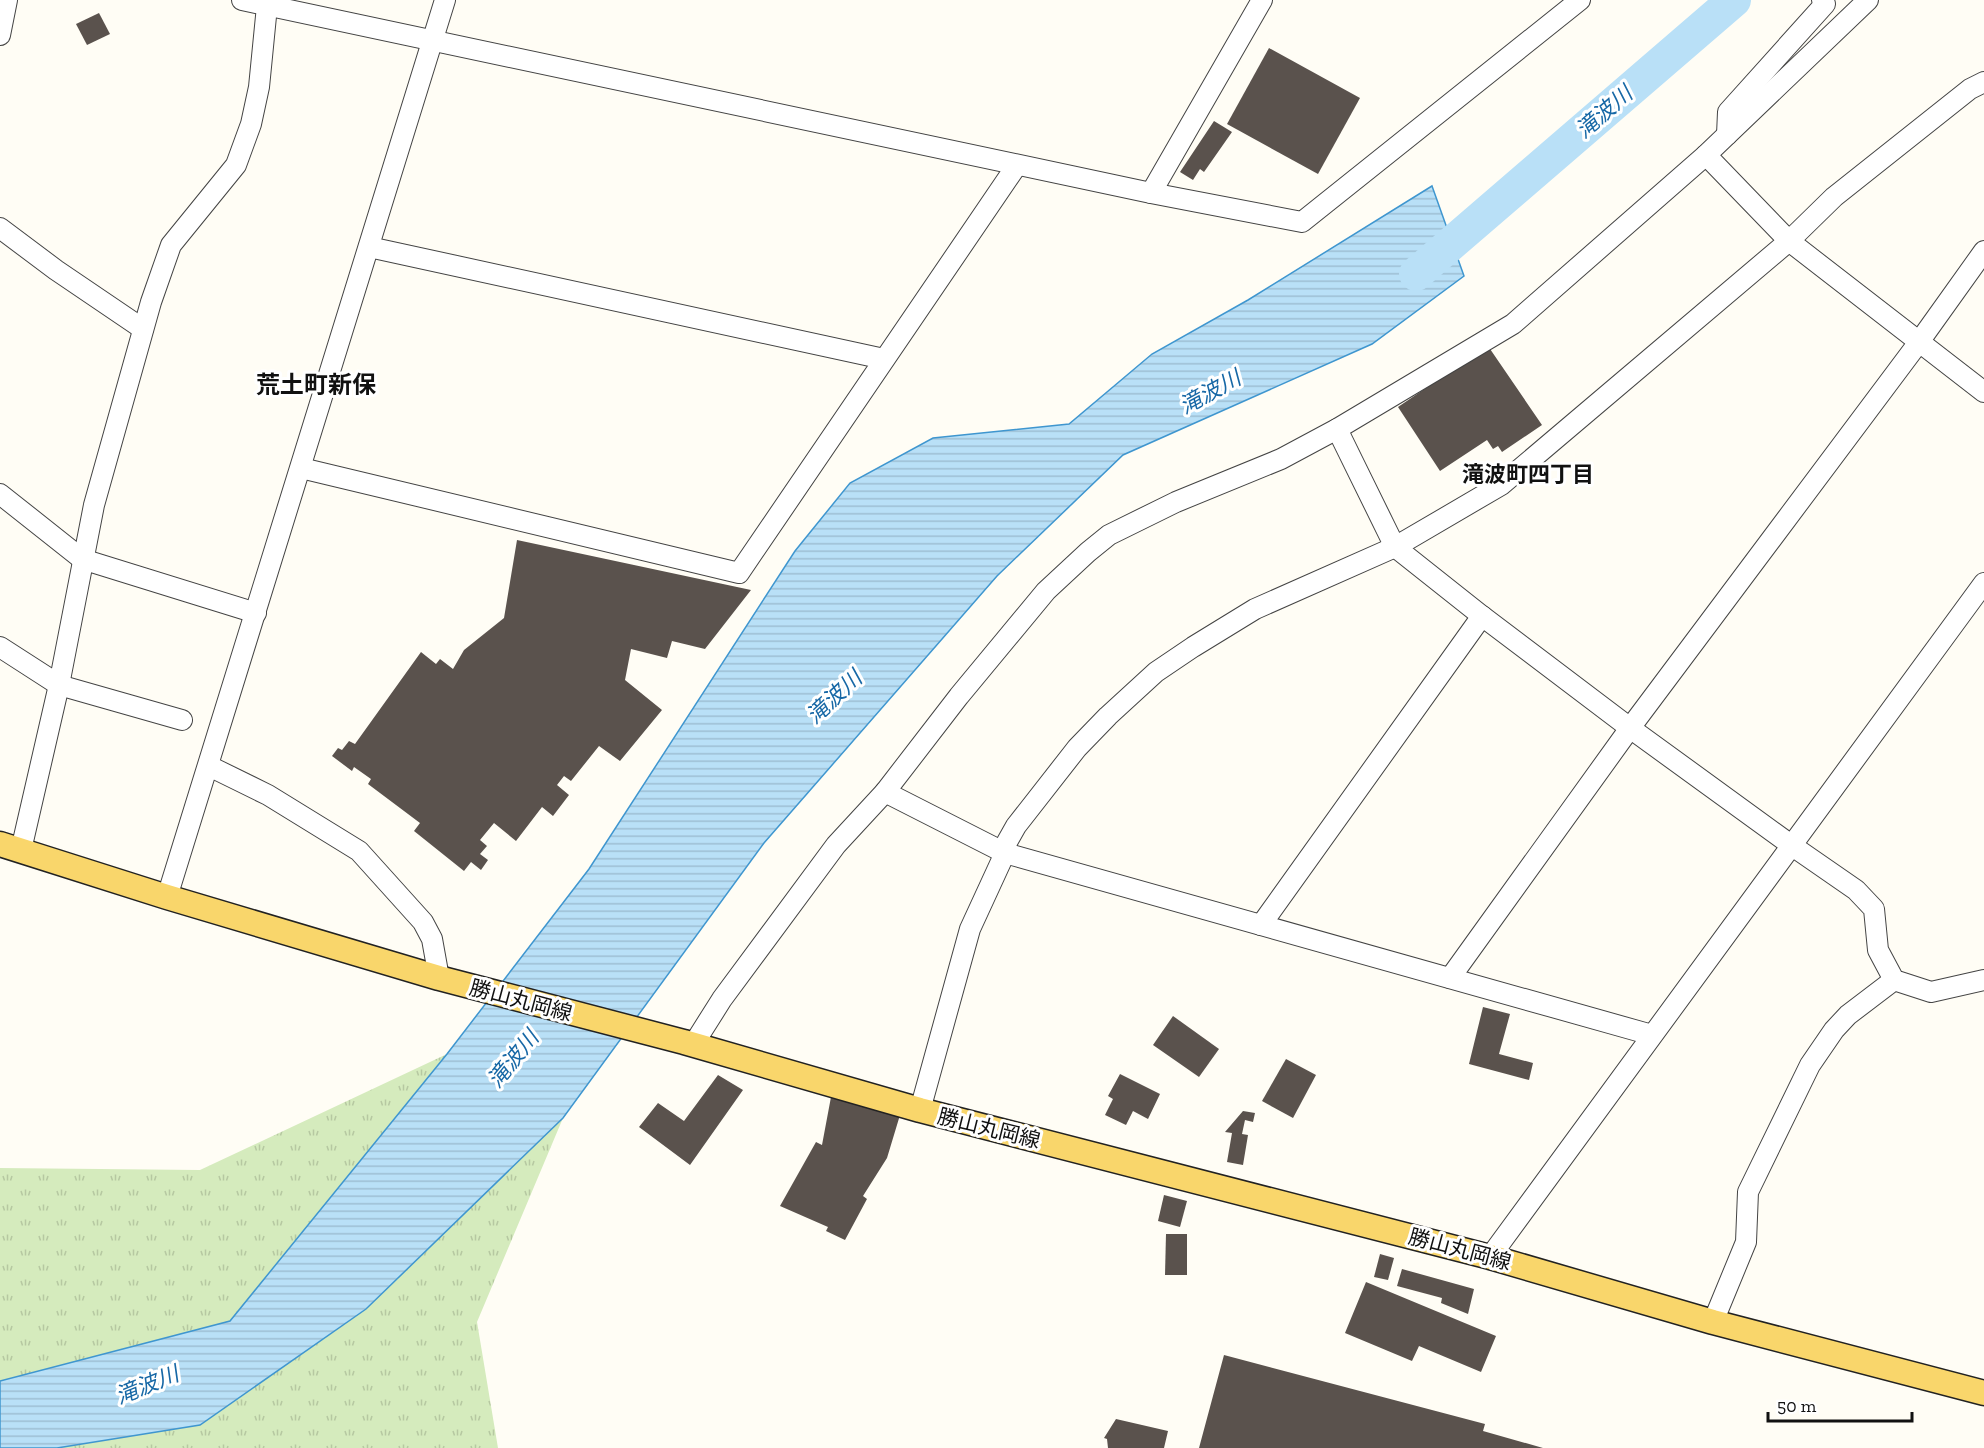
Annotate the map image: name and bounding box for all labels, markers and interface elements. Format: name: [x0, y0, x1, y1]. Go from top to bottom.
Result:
water label: 滝波川: [1570, 79, 1639, 144]
water label: 滝波川: [1175, 363, 1247, 420]
district label: 荒土町新保: [256, 370, 376, 399]
district label: 滝波町四丁目: [1462, 461, 1594, 488]
water label: 滝波川: [801, 663, 869, 729]
street label: 勝山丸岡線: [467, 974, 575, 1026]
water label: 滝波川: [482, 1023, 546, 1093]
street label: 勝山丸岡線: [935, 1103, 1043, 1153]
street label: 勝山丸岡線: [1406, 1223, 1514, 1275]
water label: 滝波川: [111, 1359, 185, 1410]
scale bar: [1768, 1385, 1912, 1423]
text: 50 m: [1777, 1395, 1817, 1417]

